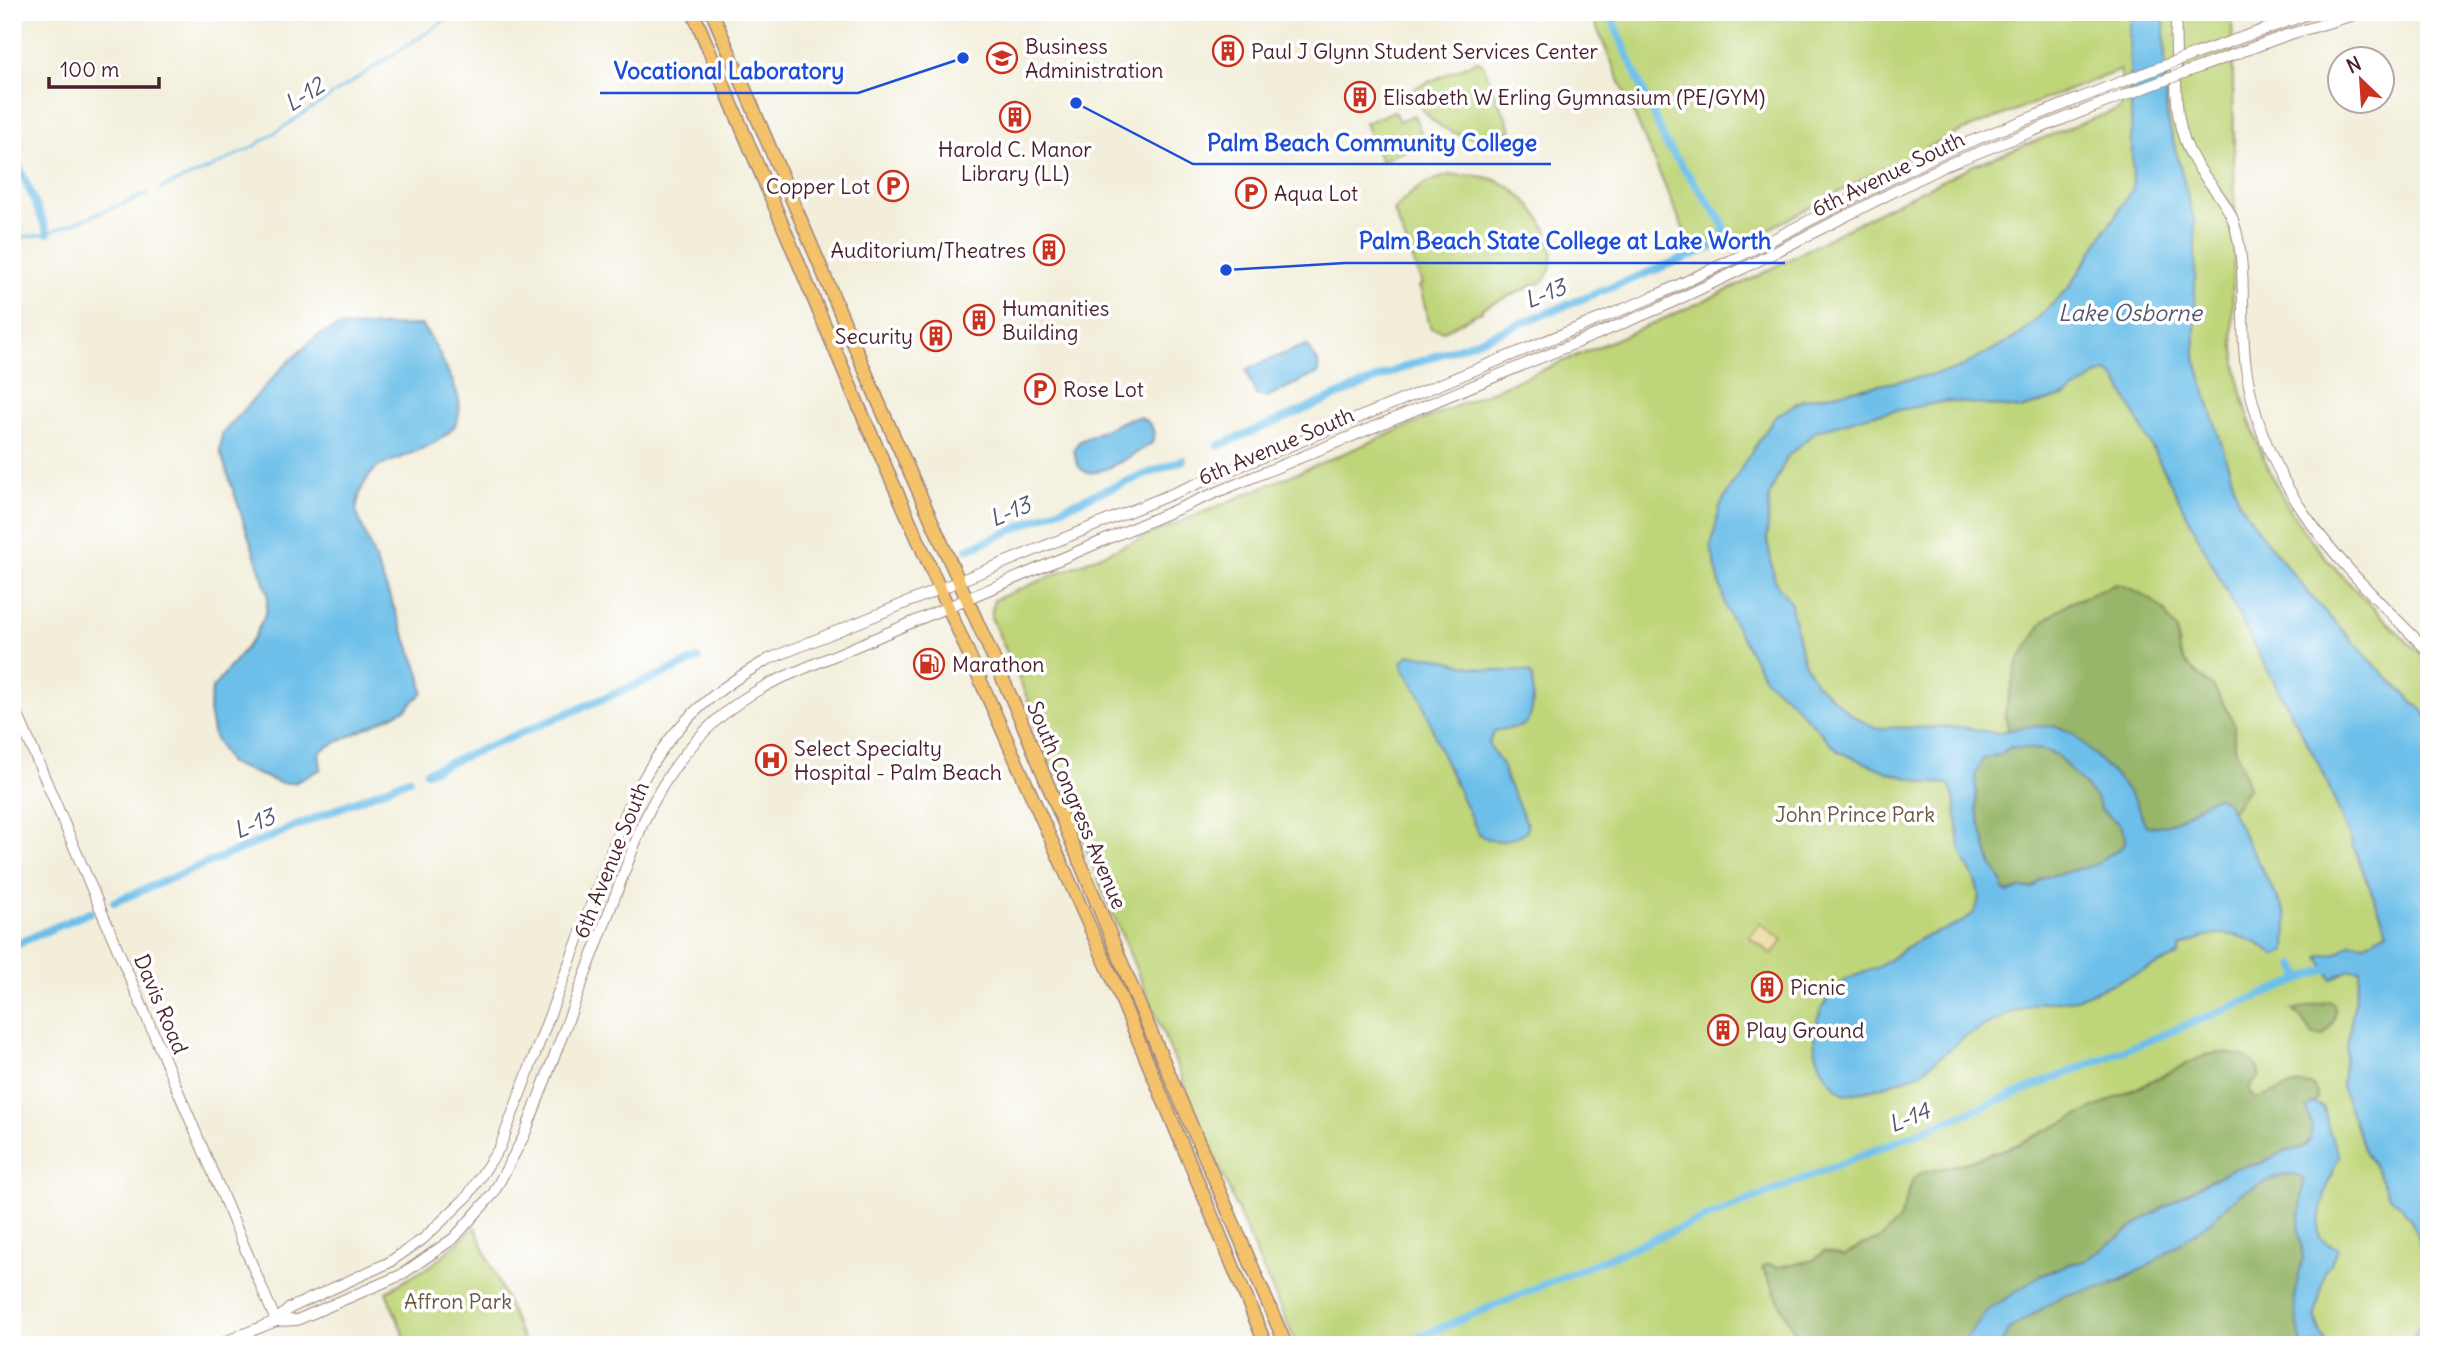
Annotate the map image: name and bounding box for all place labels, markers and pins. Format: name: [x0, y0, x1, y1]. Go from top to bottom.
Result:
place label: Business Administration: [1025, 33, 1164, 84]
building icon: Paul J Glynn Student Services Center: [1211, 34, 1245, 68]
place label: Paul J Glynn Student Services Center: [1251, 38, 1599, 65]
school or university icon: Business Administration: [985, 41, 1019, 75]
callout: Vocational Laboratory: [600, 49, 858, 93]
building icon: Elisabeth W Erling Gymnasium (PE/GYM): [1343, 80, 1377, 114]
place label: Elisabeth W Erling Gymnasium (PE/GYM): [1383, 84, 1765, 111]
building icon: Harold C. Manor Library (LL): [998, 100, 1032, 134]
callout: Palm Beach Community College: [1193, 120, 1551, 164]
place label: Harold C. Manor Library (LL): [938, 136, 1092, 187]
parking icon: Copper Lot: [876, 169, 910, 203]
place label: Copper Lot: [766, 173, 870, 200]
parking icon: Aqua Lot: [1234, 176, 1268, 210]
place label: Aqua Lot: [1274, 180, 1358, 207]
callout: Palm Beach State College at Lake Worth: [1345, 219, 1785, 263]
building icon: Auditorium/Theatres: [1032, 233, 1066, 267]
place label: Auditorium/Theatres: [831, 237, 1026, 264]
place label: Humanities Building: [1002, 295, 1109, 346]
building icon: Humanities Building: [962, 303, 996, 337]
building icon: Security: [919, 319, 953, 353]
place label: Security: [835, 323, 913, 350]
parking icon: Rose Lot: [1023, 372, 1057, 406]
place label: Rose Lot: [1063, 376, 1144, 403]
fuel station icon: Marathon: [912, 647, 946, 681]
place label: Marathon: [952, 651, 1044, 678]
place label: Select Specialty Hospital - Palm Beach: [794, 735, 1002, 786]
hospital icon: Select Specialty Hospital - Palm Beach: [754, 743, 788, 777]
building icon: Picnic: [1750, 970, 1784, 1004]
place label: Picnic: [1790, 974, 1846, 1001]
building icon: Play Ground: [1706, 1013, 1740, 1047]
place label: Play Ground: [1746, 1017, 1864, 1044]

